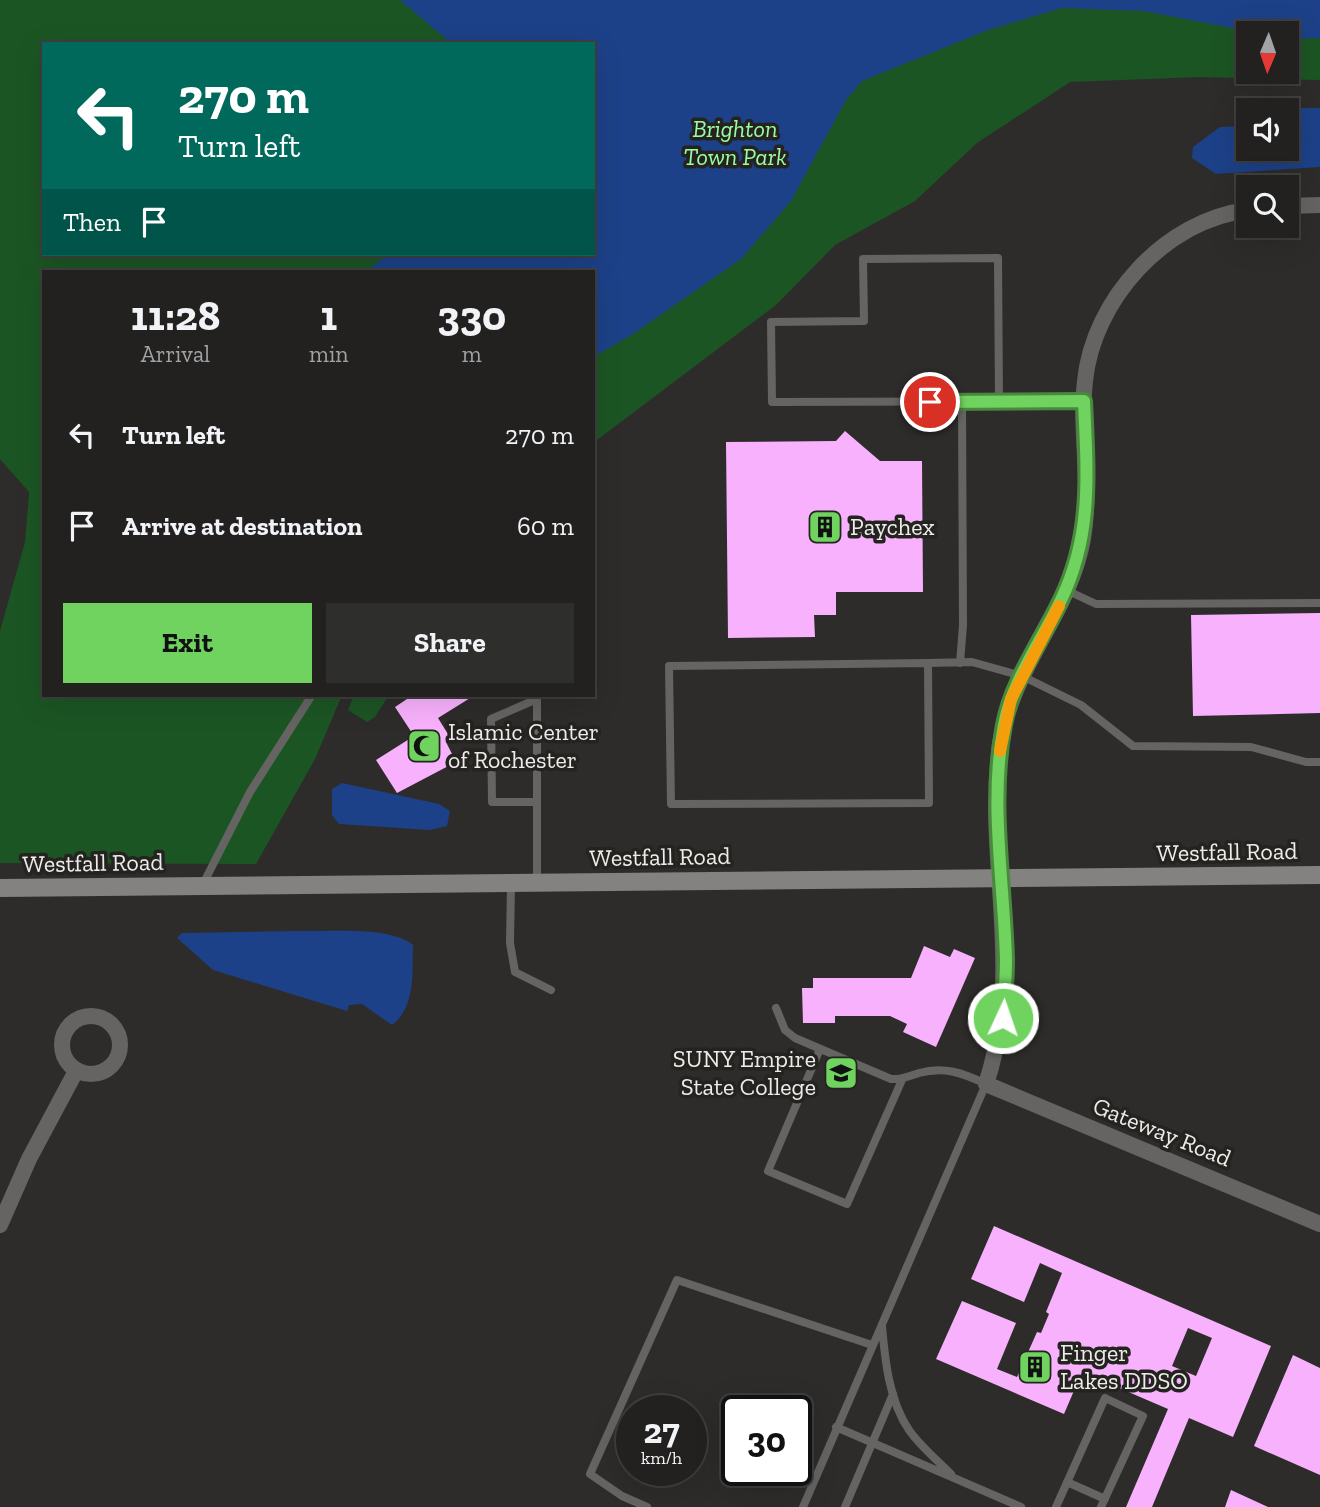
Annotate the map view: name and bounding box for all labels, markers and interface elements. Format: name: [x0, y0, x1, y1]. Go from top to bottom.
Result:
north arrow: [1236, 21, 1298, 84]
map controls: [1236, 21, 1299, 238]
text: 270 m: [178, 67, 309, 126]
icon: left: [63, 70, 154, 161]
button: sound: [1236, 98, 1299, 161]
park label: Brighton Town Park: [683, 114, 787, 171]
text: Turn left: [178, 127, 300, 165]
button: search: [1236, 175, 1299, 238]
icon: arrive: [135, 203, 173, 241]
text: Then: [63, 206, 121, 238]
text: 11:28: [131, 290, 220, 341]
text: 1: [320, 290, 337, 341]
text: 330: [437, 290, 506, 341]
text: Arrival: [141, 340, 210, 368]
text: min: [309, 340, 349, 368]
text: m: [462, 340, 482, 368]
pin: [900, 372, 960, 432]
icon: arrive: [911, 383, 949, 421]
icon: left: [63, 416, 101, 454]
text: Turn left: [122, 419, 225, 451]
text: 270 m: [505, 419, 574, 451]
icon: arrive: [63, 507, 101, 545]
building icon: Paychex: [806, 508, 844, 546]
text: Arrive at destination: [122, 510, 362, 542]
text: 60 m: [517, 510, 574, 542]
place label: Paychex: [850, 512, 935, 541]
button: Exit: [63, 603, 312, 683]
button: Share: [326, 603, 574, 683]
place label: Islamic Center of Rochester: [448, 717, 599, 774]
mosque icon: Islamic Center of Rochester: [405, 727, 443, 765]
street label: Westfall Road: [1156, 836, 1298, 867]
street label: Westfall Road: [589, 841, 731, 872]
street label: Westfall Road: [22, 847, 164, 878]
position arrow: [966, 981, 1040, 1055]
place label: SUNY Empire State College: [673, 1044, 816, 1101]
school or university icon: SUNY Empire State College: [822, 1054, 860, 1092]
street label: Gateway Road: [1089, 1091, 1235, 1172]
place label: Finger Lakes DDSO: [1060, 1338, 1188, 1395]
building icon: Finger Lakes DDSO: [1016, 1348, 1054, 1386]
speed limit sign: 30: [721, 1395, 812, 1486]
text: 27: [643, 1410, 680, 1452]
text: km/h: [641, 1447, 682, 1469]

